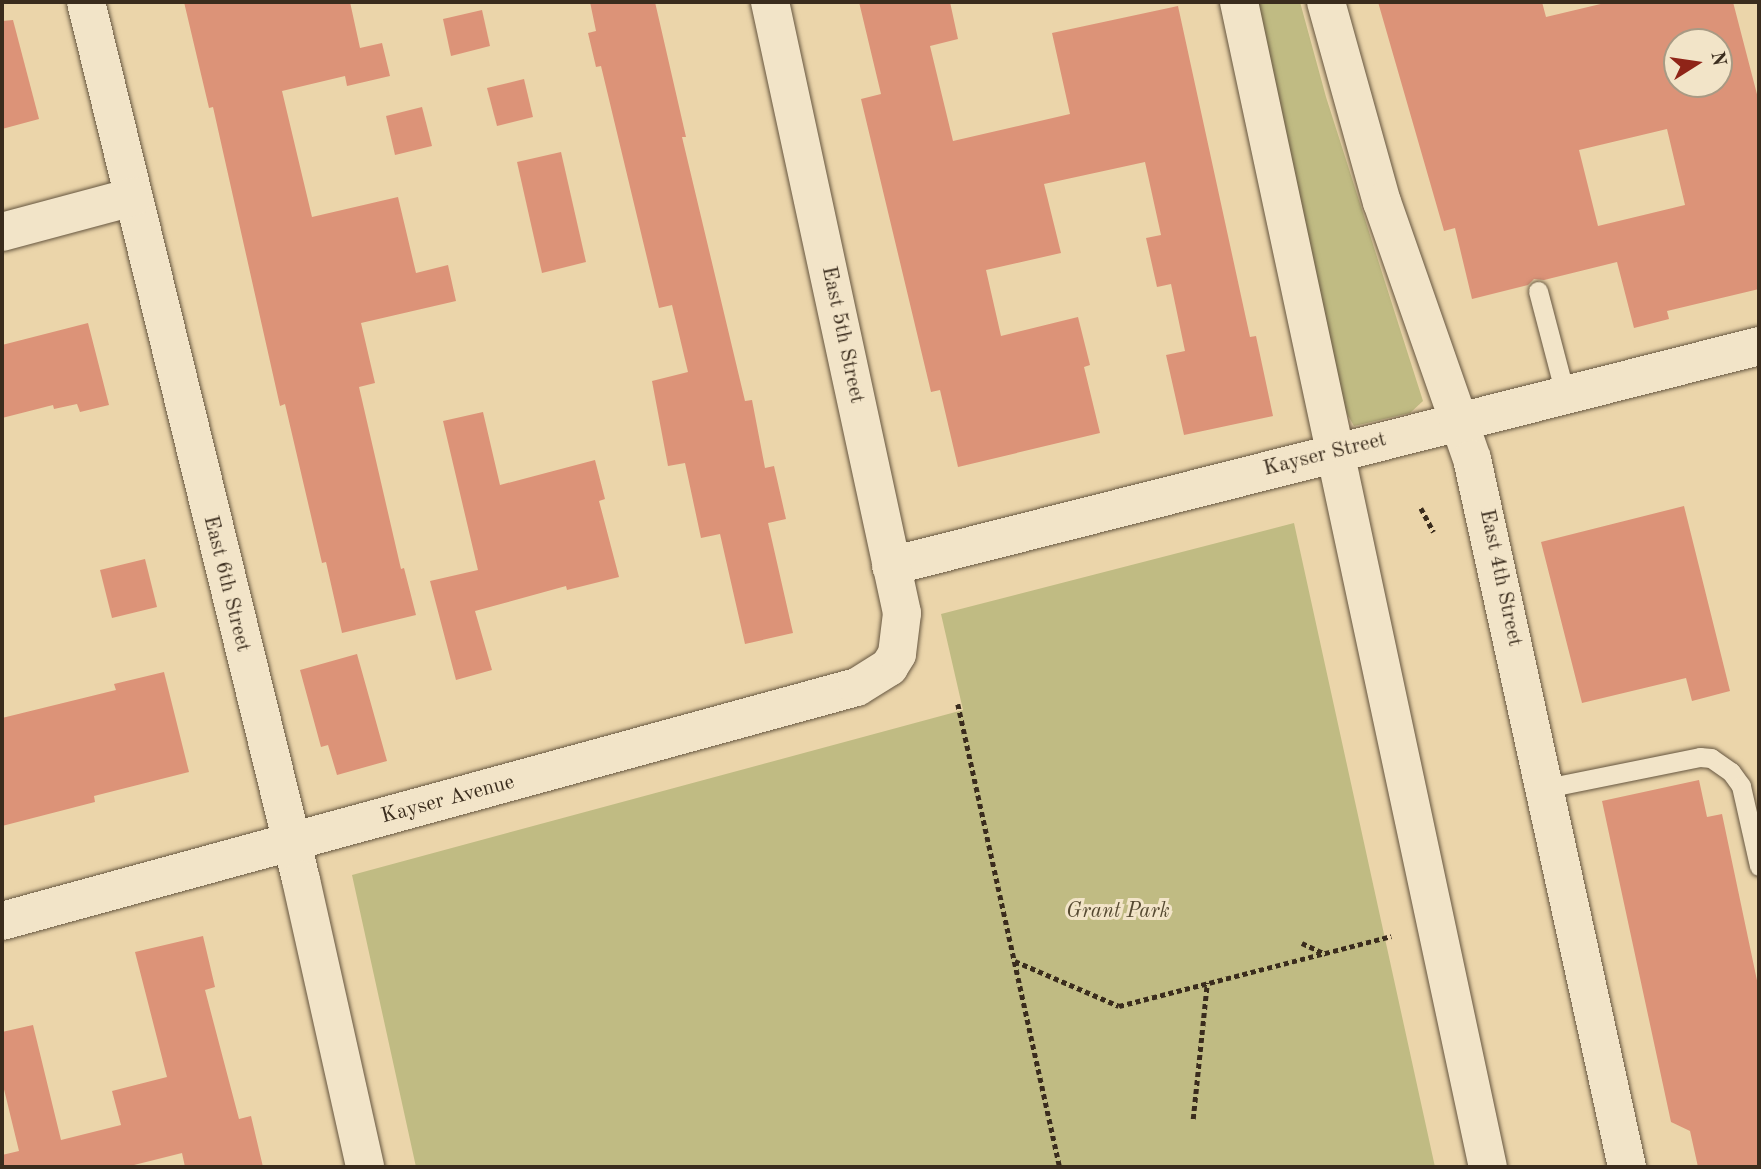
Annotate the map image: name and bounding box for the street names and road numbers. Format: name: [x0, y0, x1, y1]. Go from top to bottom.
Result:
street label: East 5th Street: [815, 264, 869, 406]
street label: Kayser Street: [1261, 428, 1389, 482]
street label: East 4th Street: [1473, 507, 1527, 649]
street label: East 6th Street: [197, 513, 255, 655]
street label: Kayser Avenue: [379, 770, 517, 830]

